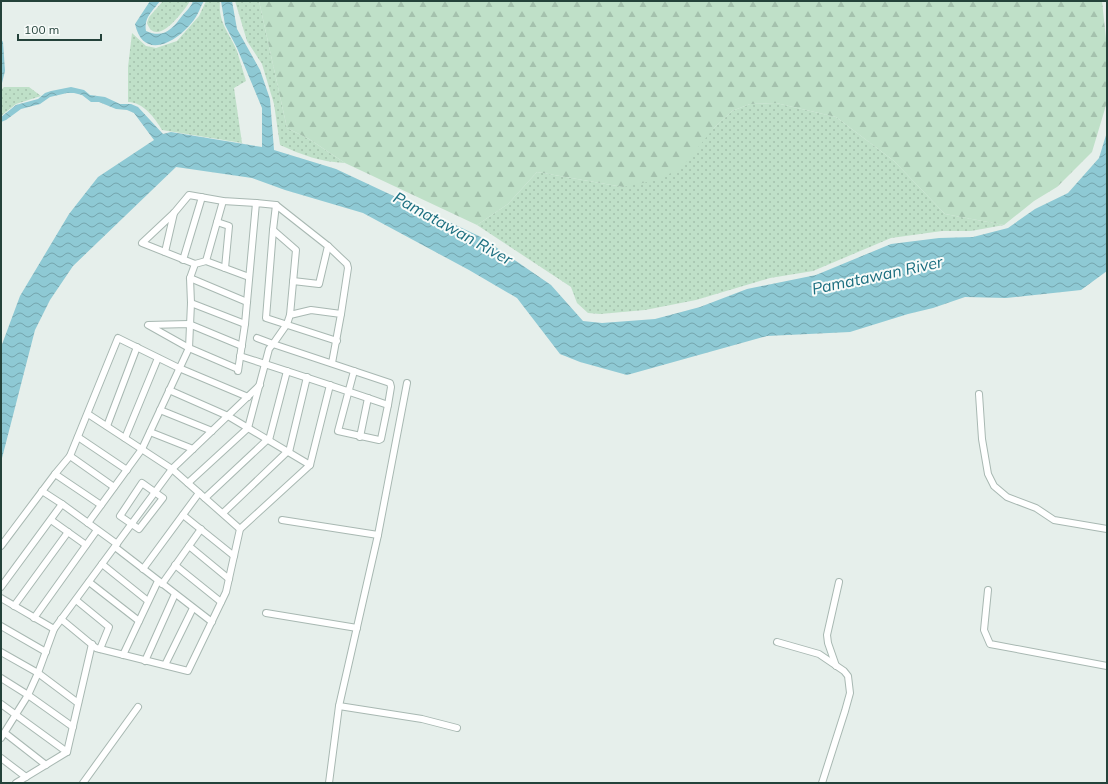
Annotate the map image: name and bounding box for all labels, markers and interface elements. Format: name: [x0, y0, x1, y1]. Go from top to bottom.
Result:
scale bar: [18, 16, 101, 42]
text: 100 m: [24, 22, 59, 37]
water label: Pamatawan River: [390, 187, 517, 270]
water label: Pamatawan River: [810, 251, 945, 299]

